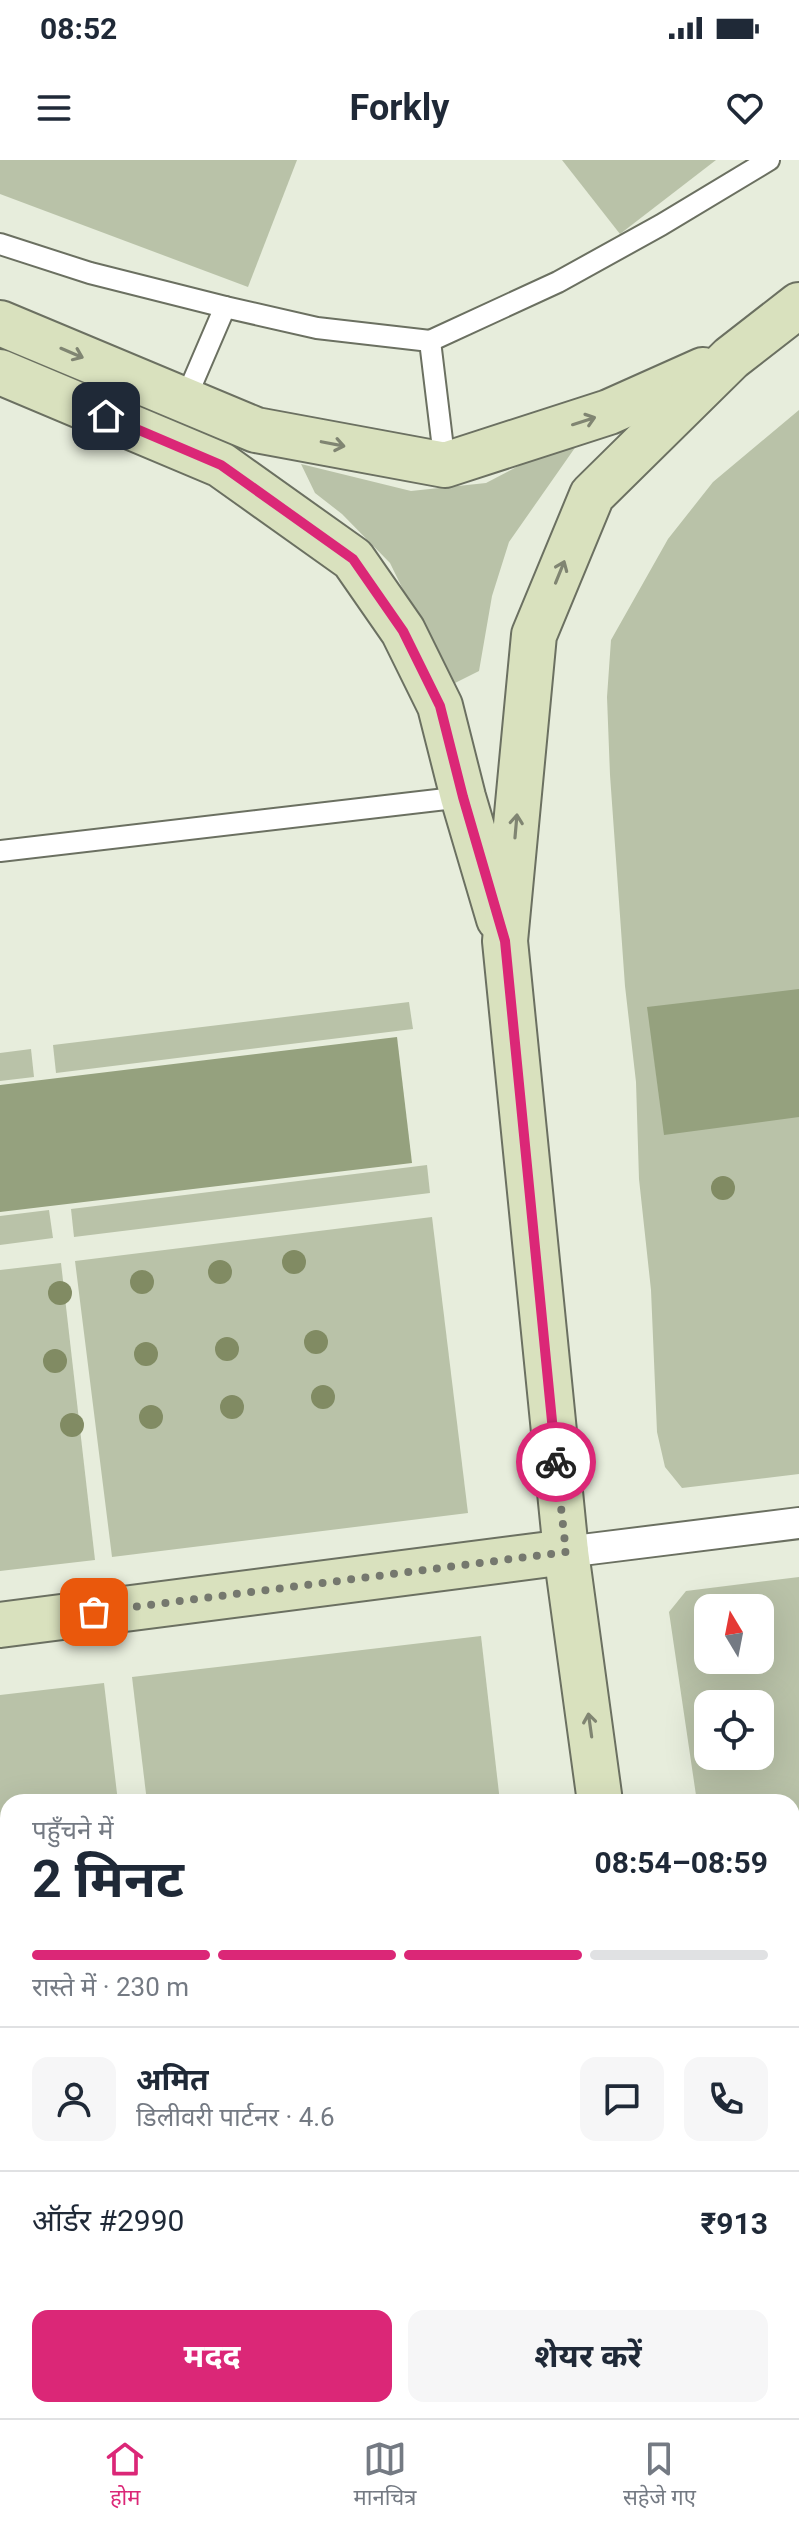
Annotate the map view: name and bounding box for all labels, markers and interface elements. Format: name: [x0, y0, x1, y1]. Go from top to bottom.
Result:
text: 08:52: [40, 11, 117, 46]
icon: menu: [32, 86, 76, 130]
icon: heart: [723, 86, 767, 130]
text: Forkly: [350, 87, 449, 129]
one-way arrow: [59, 346, 84, 361]
pin: [72, 382, 140, 450]
icon: home: [84, 394, 128, 438]
one-way arrow: [571, 412, 596, 427]
one-way arrow: [320, 438, 345, 453]
one-way arrow: [554, 560, 568, 585]
one-way arrow: [508, 813, 523, 840]
courier: [516, 1422, 596, 1502]
icon: bike: [534, 1440, 578, 1484]
pin: [60, 1578, 128, 1646]
icon: bag: [72, 1590, 116, 1634]
north arrow: [694, 1594, 774, 1674]
map controls: [694, 1594, 774, 1770]
button: locate: [694, 1690, 774, 1770]
one-way arrow: [582, 1712, 597, 1739]
text: पहुँचने में: [32, 1815, 114, 1845]
text: 08:54–08:59: [594, 1845, 768, 1880]
text: 2 मिनट: [32, 1849, 184, 1910]
text: रास्ते में · 230 m: [32, 1972, 189, 2002]
button: person: [32, 2057, 116, 2141]
button: chat: [580, 2057, 664, 2141]
button: phone: [684, 2057, 768, 2141]
text: अमित: [136, 2062, 209, 2097]
text: डिलीवरी पार्टनर · 4.6: [136, 2102, 335, 2132]
text: ऑर्डर #2990: [32, 2203, 184, 2238]
text: ₹913: [701, 2206, 768, 2241]
button: मदद: [32, 2310, 392, 2402]
button: शेयर करें: [408, 2310, 768, 2402]
tab: होम: [103, 2437, 147, 2514]
tab: मानचित्र: [354, 2437, 417, 2514]
tab: सहेजे गए: [623, 2437, 696, 2514]

